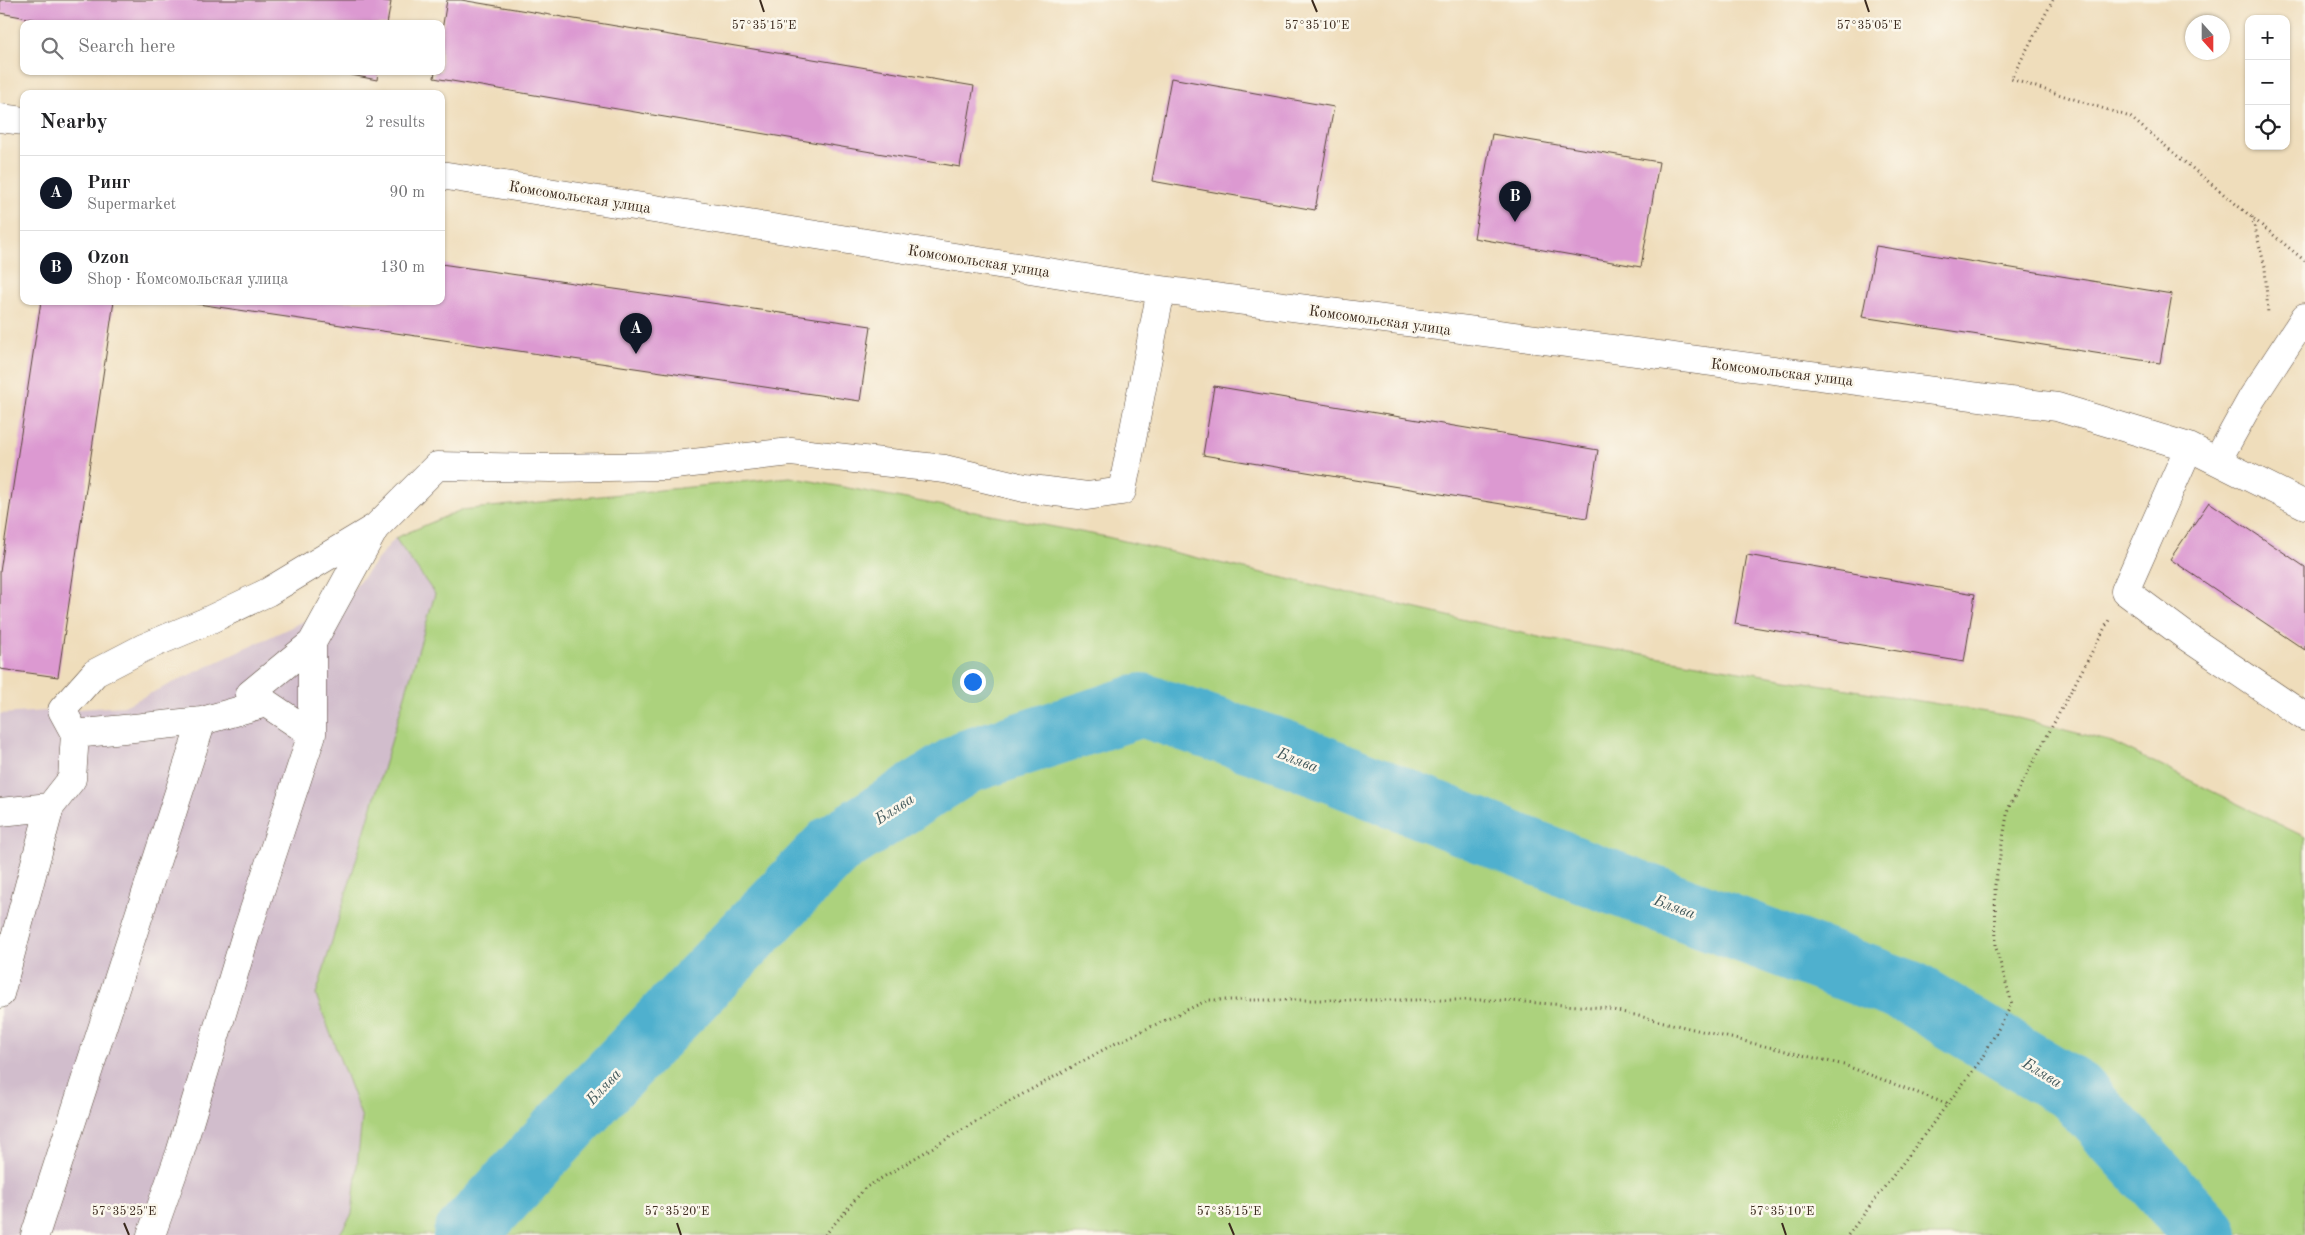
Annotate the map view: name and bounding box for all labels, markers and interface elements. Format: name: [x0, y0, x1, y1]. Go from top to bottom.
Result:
north arrow: [2185, 15, 2230, 60]
map controls: [2245, 15, 2290, 150]
button: +: [2245, 15, 2290, 60]
text: 57°35'15"E: [732, 19, 796, 32]
text: 57°35'10"E: [1285, 19, 1349, 32]
text: 57°35'05"E: [1837, 19, 1901, 32]
search box: [20, 20, 445, 75]
icon: search: [38, 34, 66, 62]
text: Search here: [78, 38, 175, 57]
button: −: [2245, 60, 2290, 105]
button: locate: [2245, 105, 2290, 150]
text: Nearby: [40, 112, 108, 133]
text: 2 results: [365, 115, 425, 131]
text: Ринг: [87, 174, 130, 193]
street label: Комсомольская улица: [508, 180, 652, 217]
pin: B: [1499, 181, 1531, 222]
text: A: [50, 185, 62, 201]
text: 90 m: [389, 185, 425, 201]
text: Supermarket: [87, 197, 176, 213]
street label: Комсомольская улица: [907, 244, 1051, 281]
text: Ozon: [87, 249, 129, 268]
text: B: [50, 260, 62, 276]
text: 130 m: [380, 260, 425, 276]
text: Shop · Комсомольская улица: [87, 272, 288, 288]
street label: Комсомольская улица: [1308, 304, 1452, 339]
pin: A: [620, 313, 652, 354]
street label: Комсомольская улица: [1710, 357, 1855, 390]
your location: [960, 669, 986, 695]
water label: Блява: [1274, 745, 1320, 776]
water label: Блява: [872, 791, 918, 829]
water label: Блява: [1651, 893, 1698, 923]
water label: Блява: [2019, 1055, 2065, 1092]
water label: Блява: [583, 1066, 625, 1109]
text: 57°35'25"E: [92, 1205, 156, 1218]
text: 57°35'20"E: [645, 1205, 709, 1218]
text: 57°35'15"E: [1197, 1205, 1261, 1218]
text: 57°35'10"E: [1750, 1205, 1814, 1218]

